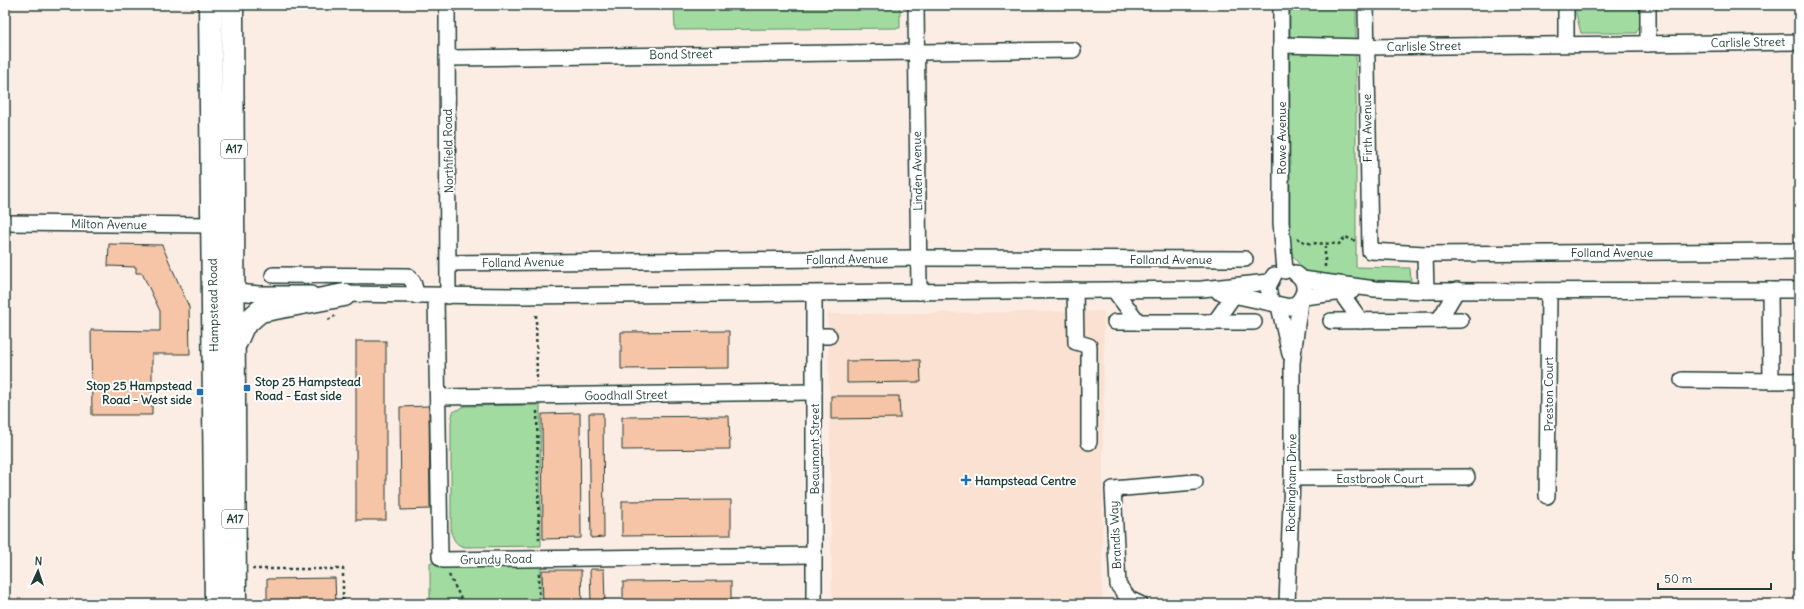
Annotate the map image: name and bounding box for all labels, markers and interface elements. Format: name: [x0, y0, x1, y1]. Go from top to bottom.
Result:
street label: Carlisle Street: [1711, 34, 1785, 50]
street label: Carlisle Street: [1387, 38, 1461, 54]
street label: Bond Street: [649, 46, 713, 62]
street label: Firth Avenue: [1359, 94, 1375, 162]
street label: Rowe Avenue: [1274, 101, 1289, 175]
street label: Northfield Road: [440, 109, 456, 193]
street label: Linden Avenue: [909, 131, 925, 211]
road number: A17: [221, 140, 247, 158]
street label: Milton Avenue: [71, 216, 147, 232]
street label: Folland Avenue: [1571, 245, 1653, 260]
street label: Folland Avenue: [806, 251, 888, 267]
street label: Folland Avenue: [1130, 252, 1212, 267]
street label: Folland Avenue: [482, 254, 564, 270]
street label: Hampstead Road: [205, 258, 221, 352]
street label: Preston Court: [1541, 357, 1556, 431]
place label: Stop 25 Hampstead Road - East side: [255, 374, 361, 403]
place label: Stop 25 Hampstead Road - West side: [86, 378, 193, 407]
marker: Stop 25 Hampstead Road - East side: [242, 383, 252, 393]
marker: Stop 25 Hampstead Road - West side: [195, 387, 205, 397]
street label: Goodhall Street: [584, 387, 668, 403]
street label: Beaumont Street: [807, 403, 822, 495]
street label: Rockingham Drive: [1283, 434, 1299, 532]
street label: Eastbrook Court: [1336, 471, 1424, 486]
place label: Hampstead Centre: [975, 473, 1077, 489]
marker: Hampstead Centre: [960, 474, 972, 486]
street label: Brandis Way: [1106, 500, 1124, 570]
road number: A17: [222, 510, 248, 528]
north arrow: [18, 551, 58, 591]
street label: Grundy Road: [460, 551, 532, 567]
text: N: [34, 554, 43, 568]
scale bar: [1658, 565, 1771, 591]
text: 50 m: [1664, 571, 1693, 586]

